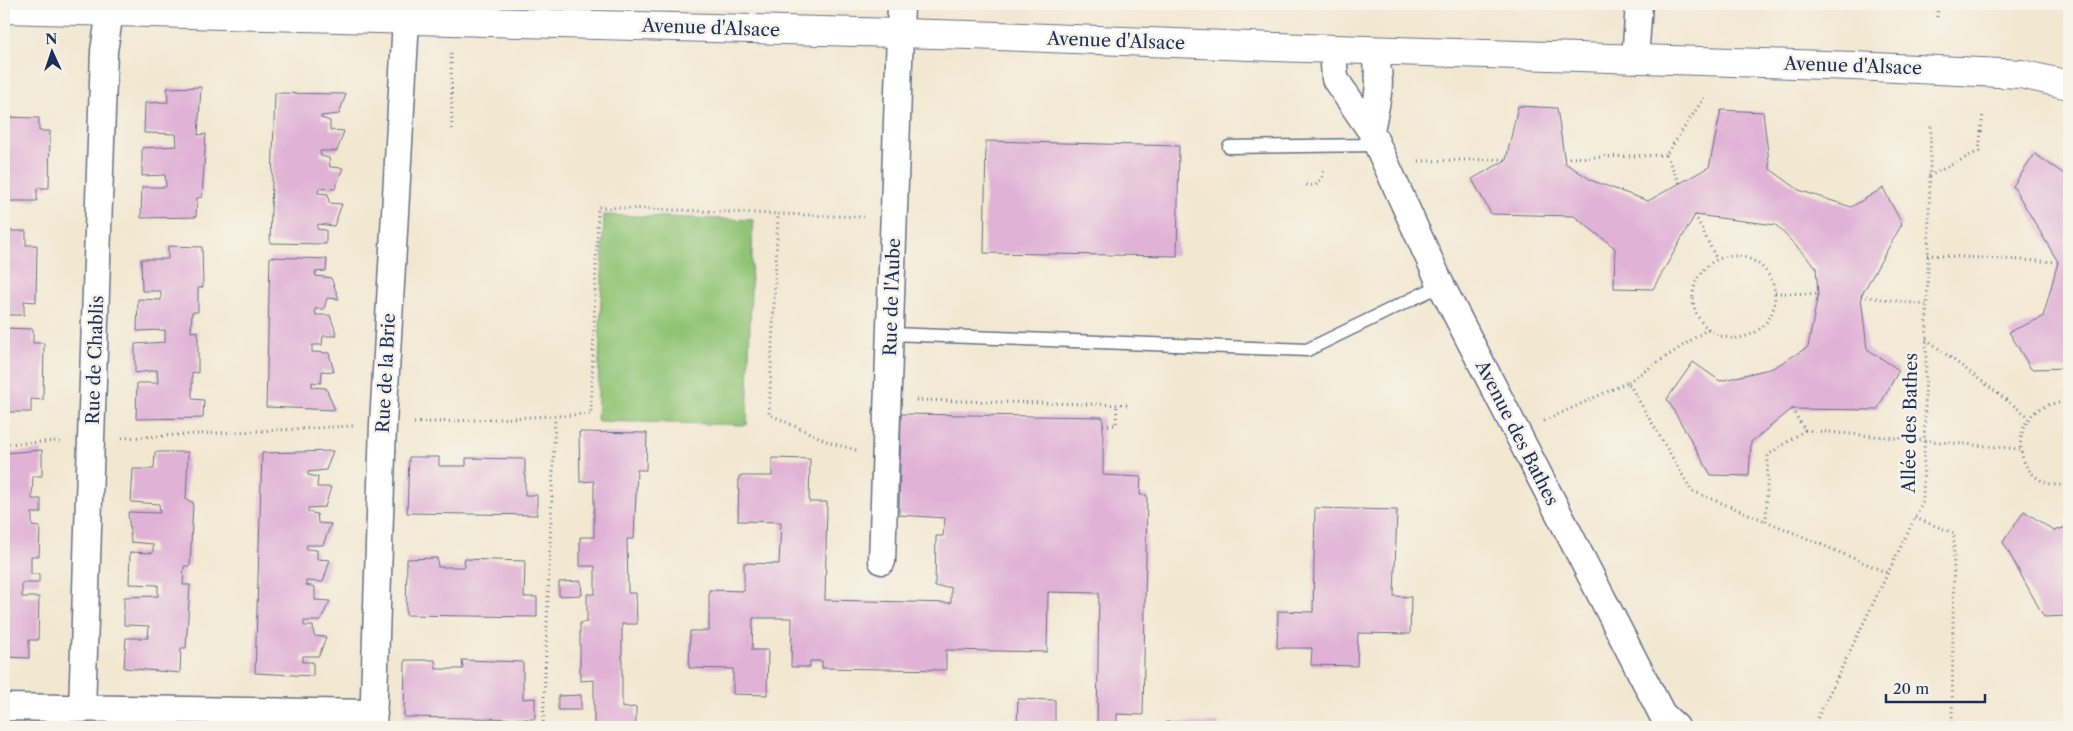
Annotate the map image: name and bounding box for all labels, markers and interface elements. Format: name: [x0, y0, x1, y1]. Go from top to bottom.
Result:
street label: Avenue d'Alsace: [641, 15, 780, 41]
north arrow: [28, 28, 78, 78]
street label: Avenue d'Alsace: [1046, 28, 1185, 54]
text: N: [45, 30, 58, 48]
street label: Avenue d'Alsace: [1783, 53, 1922, 79]
street label: Rue de l'Aube: [879, 238, 905, 356]
street label: Rue de Chablis: [82, 295, 108, 425]
street label: Rue de la Brie: [372, 312, 400, 434]
street label: Allée des Bathes: [1898, 353, 1922, 494]
street label: Avenue des Bathes: [1470, 356, 1563, 509]
scale bar: [1886, 671, 1984, 703]
text: 20 m: [1893, 679, 1929, 698]

